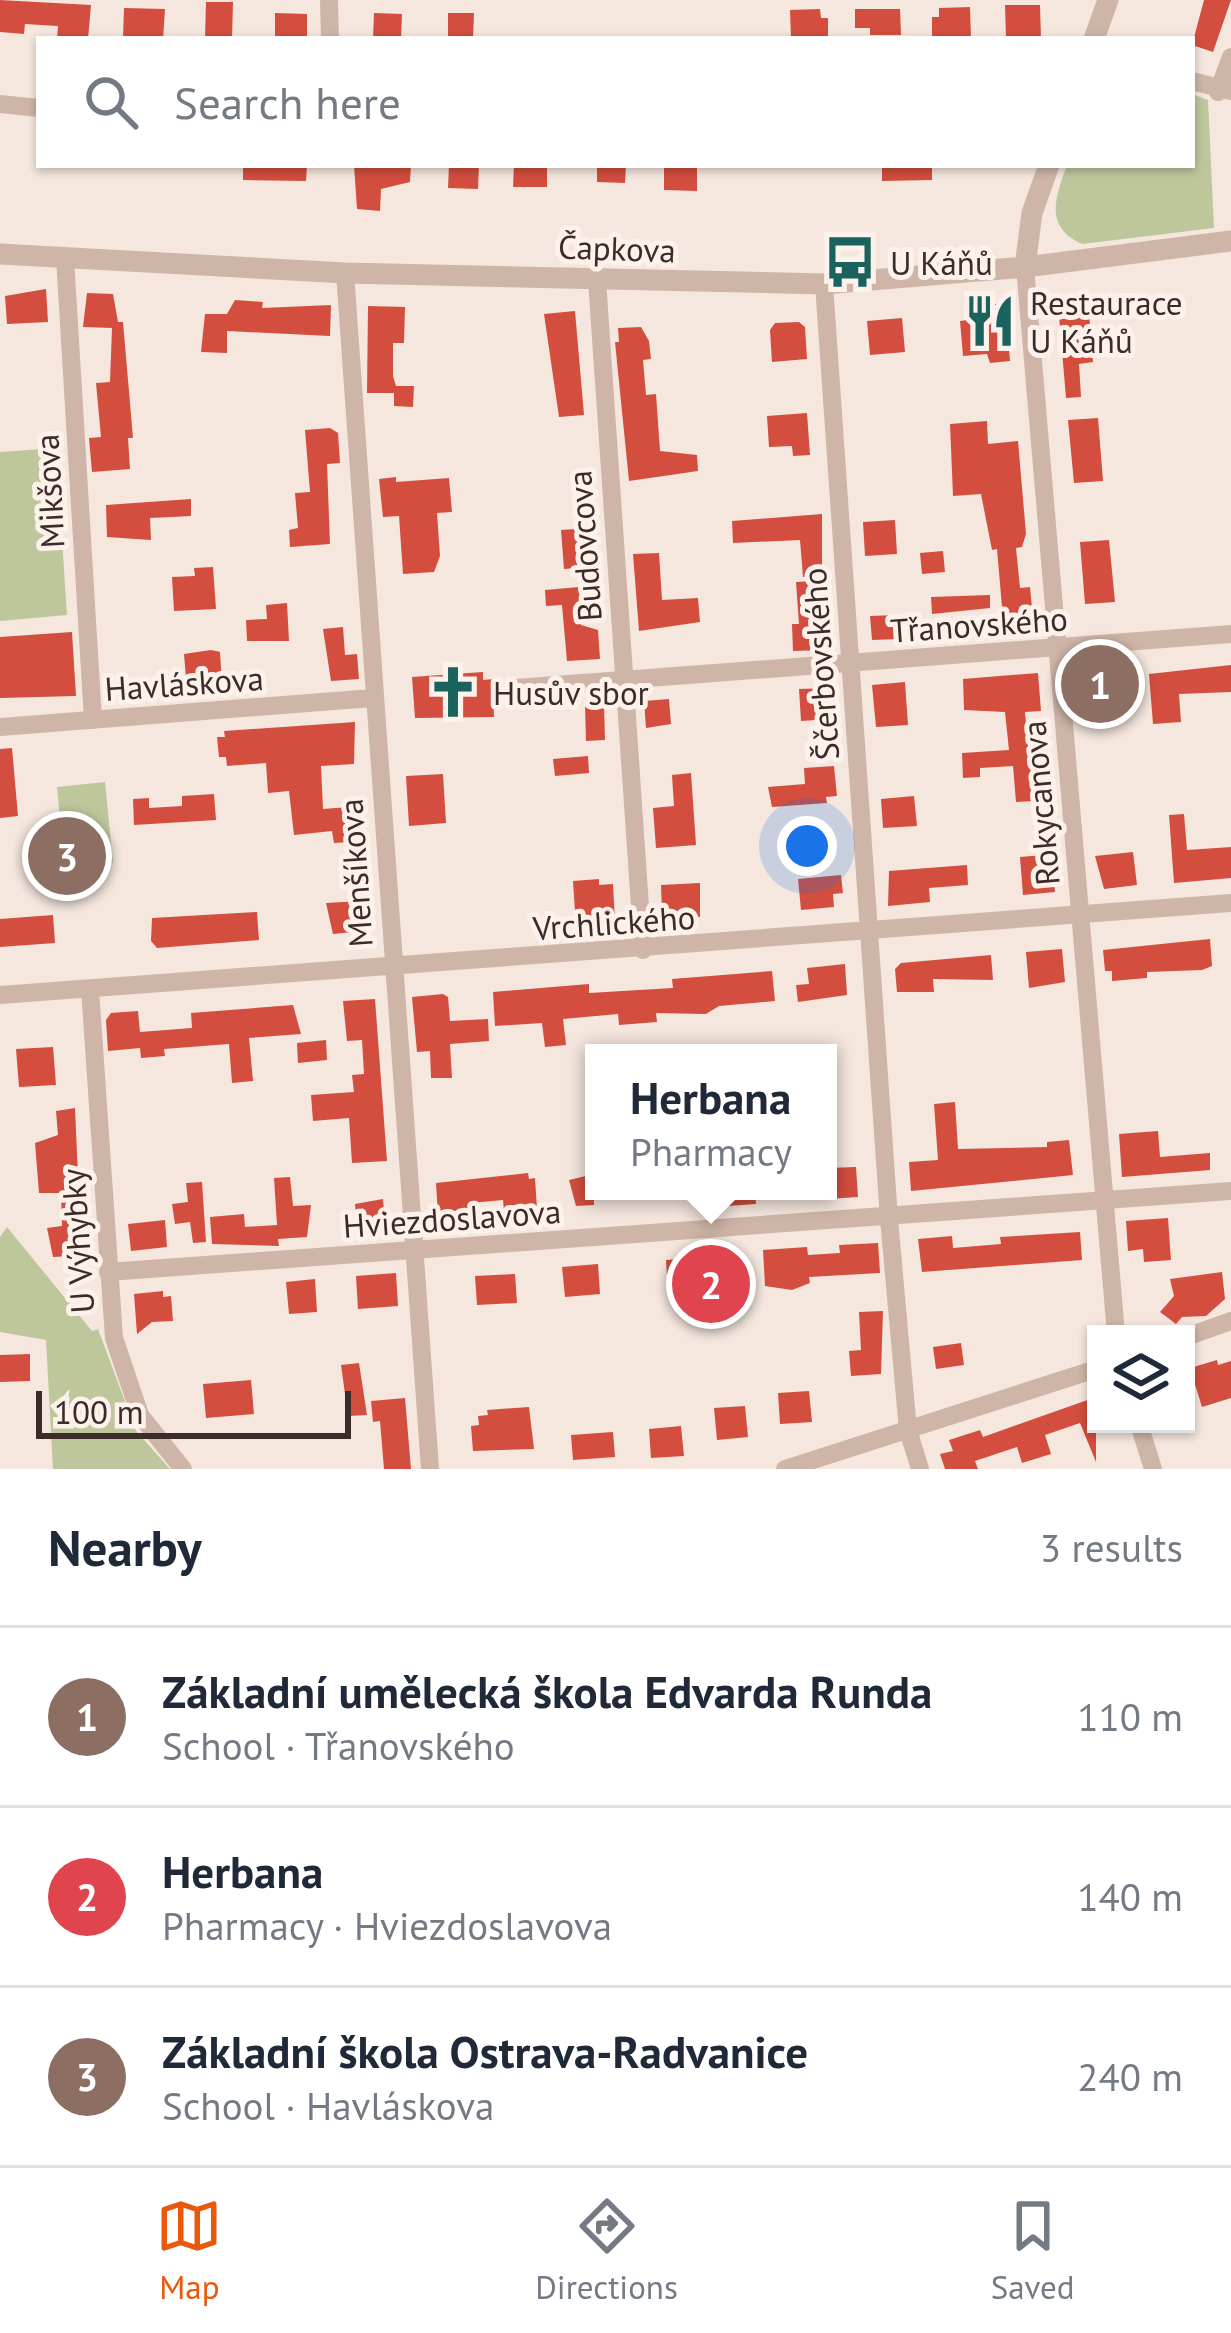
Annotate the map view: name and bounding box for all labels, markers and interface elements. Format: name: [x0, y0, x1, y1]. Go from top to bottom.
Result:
search box: [36, 36, 1195, 168]
icon: search: [78, 69, 144, 135]
text: Search here: [174, 73, 401, 131]
street label: Čapkova: [558, 224, 676, 272]
bus stop icon: U Káňů: [821, 233, 879, 291]
place label: U Káňů: [890, 241, 993, 284]
place label: Restaurace U Káňů: [1030, 281, 1183, 362]
restaurant icon: Restaurace U Káňů: [961, 292, 1019, 350]
street label: Mikšova: [25, 433, 73, 549]
street label: Budovcova: [557, 469, 611, 623]
street label: Ščerbovského: [792, 567, 848, 761]
street label: Třanovského: [889, 596, 1069, 652]
pin: 1: [1061, 639, 1139, 729]
street label: Havláskova: [103, 656, 265, 710]
church icon: Husův sbor: [424, 663, 482, 721]
place label: Husův sbor: [493, 671, 649, 714]
street label: Rokycanova: [1011, 719, 1069, 887]
street label: Menšíkova: [328, 797, 382, 949]
pin: 3: [28, 811, 106, 901]
your location: [777, 816, 837, 876]
street label: Vrchlického: [530, 895, 697, 949]
popup: [585, 1044, 837, 1200]
text: Herbana: [630, 1068, 791, 1126]
text: Pharmacy: [630, 1126, 792, 1177]
street label: U Výhybky: [50, 1167, 104, 1315]
street label: Hviezdoslavova: [342, 1189, 562, 1247]
pin: 2: [672, 1239, 750, 1329]
map controls: [1087, 1325, 1195, 1433]
button: layers: [1087, 1325, 1195, 1433]
scale bar: [36, 1385, 351, 1438]
text: 100 m: [54, 1390, 144, 1433]
text: Nearby: [48, 1514, 202, 1580]
text: 3 results: [1040, 1522, 1183, 1573]
text: Základní umělecká škola Edvarda Runda: [162, 1662, 932, 1720]
text: 1: [76, 1691, 98, 1742]
text: 110 m: [1077, 1691, 1183, 1742]
text: School · Třanovského: [162, 1720, 515, 1771]
text: Herbana: [162, 1842, 323, 1900]
text: 2: [76, 1871, 98, 1922]
text: 140 m: [1077, 1871, 1183, 1922]
text: Pharmacy · Hviezdoslavova: [162, 1900, 612, 1951]
text: Základní škola Ostrava-Radvanice: [162, 2022, 808, 2080]
text: 3: [76, 2051, 98, 2102]
text: 240 m: [1077, 2051, 1183, 2102]
text: School · Havláskova: [162, 2080, 494, 2131]
tab: Map: [156, 2193, 222, 2308]
tab: Directions: [535, 2193, 678, 2308]
tab: Saved: [991, 2193, 1075, 2308]

